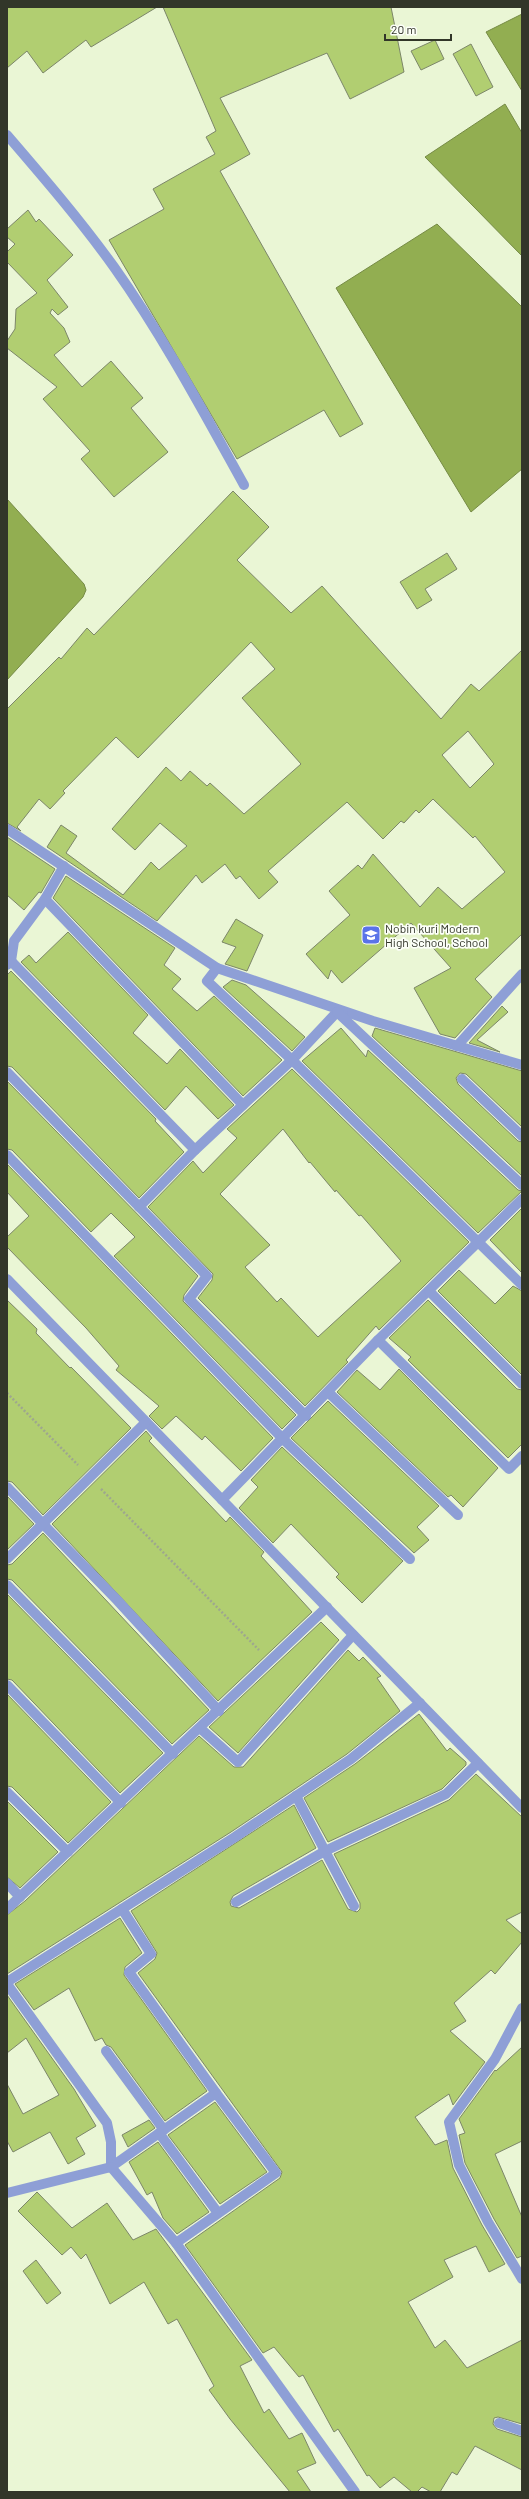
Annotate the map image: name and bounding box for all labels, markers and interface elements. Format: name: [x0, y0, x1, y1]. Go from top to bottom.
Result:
scale bar: [385, 16, 451, 42]
text: 20 m: [391, 22, 417, 36]
place label: Nobin kuri Modern High School, School: [385, 921, 488, 949]
school or university icon: Nobin kuri Modern High School, School: [360, 924, 382, 946]

